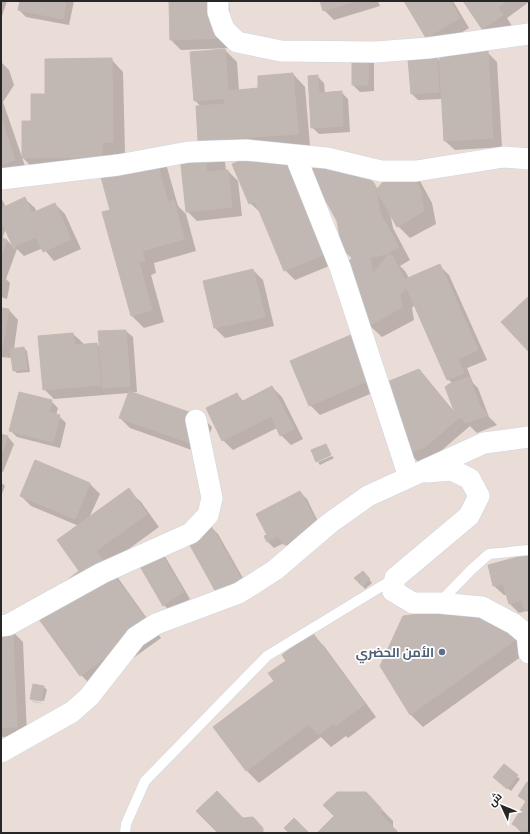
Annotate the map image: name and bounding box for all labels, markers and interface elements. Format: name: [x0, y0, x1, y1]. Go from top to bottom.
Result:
place label: الأمن الحضري: [356, 644, 434, 664]
marker: الأمن الحضري: [437, 647, 447, 657]
north arrow: [482, 786, 522, 826]
text: ش: [485, 789, 505, 809]

